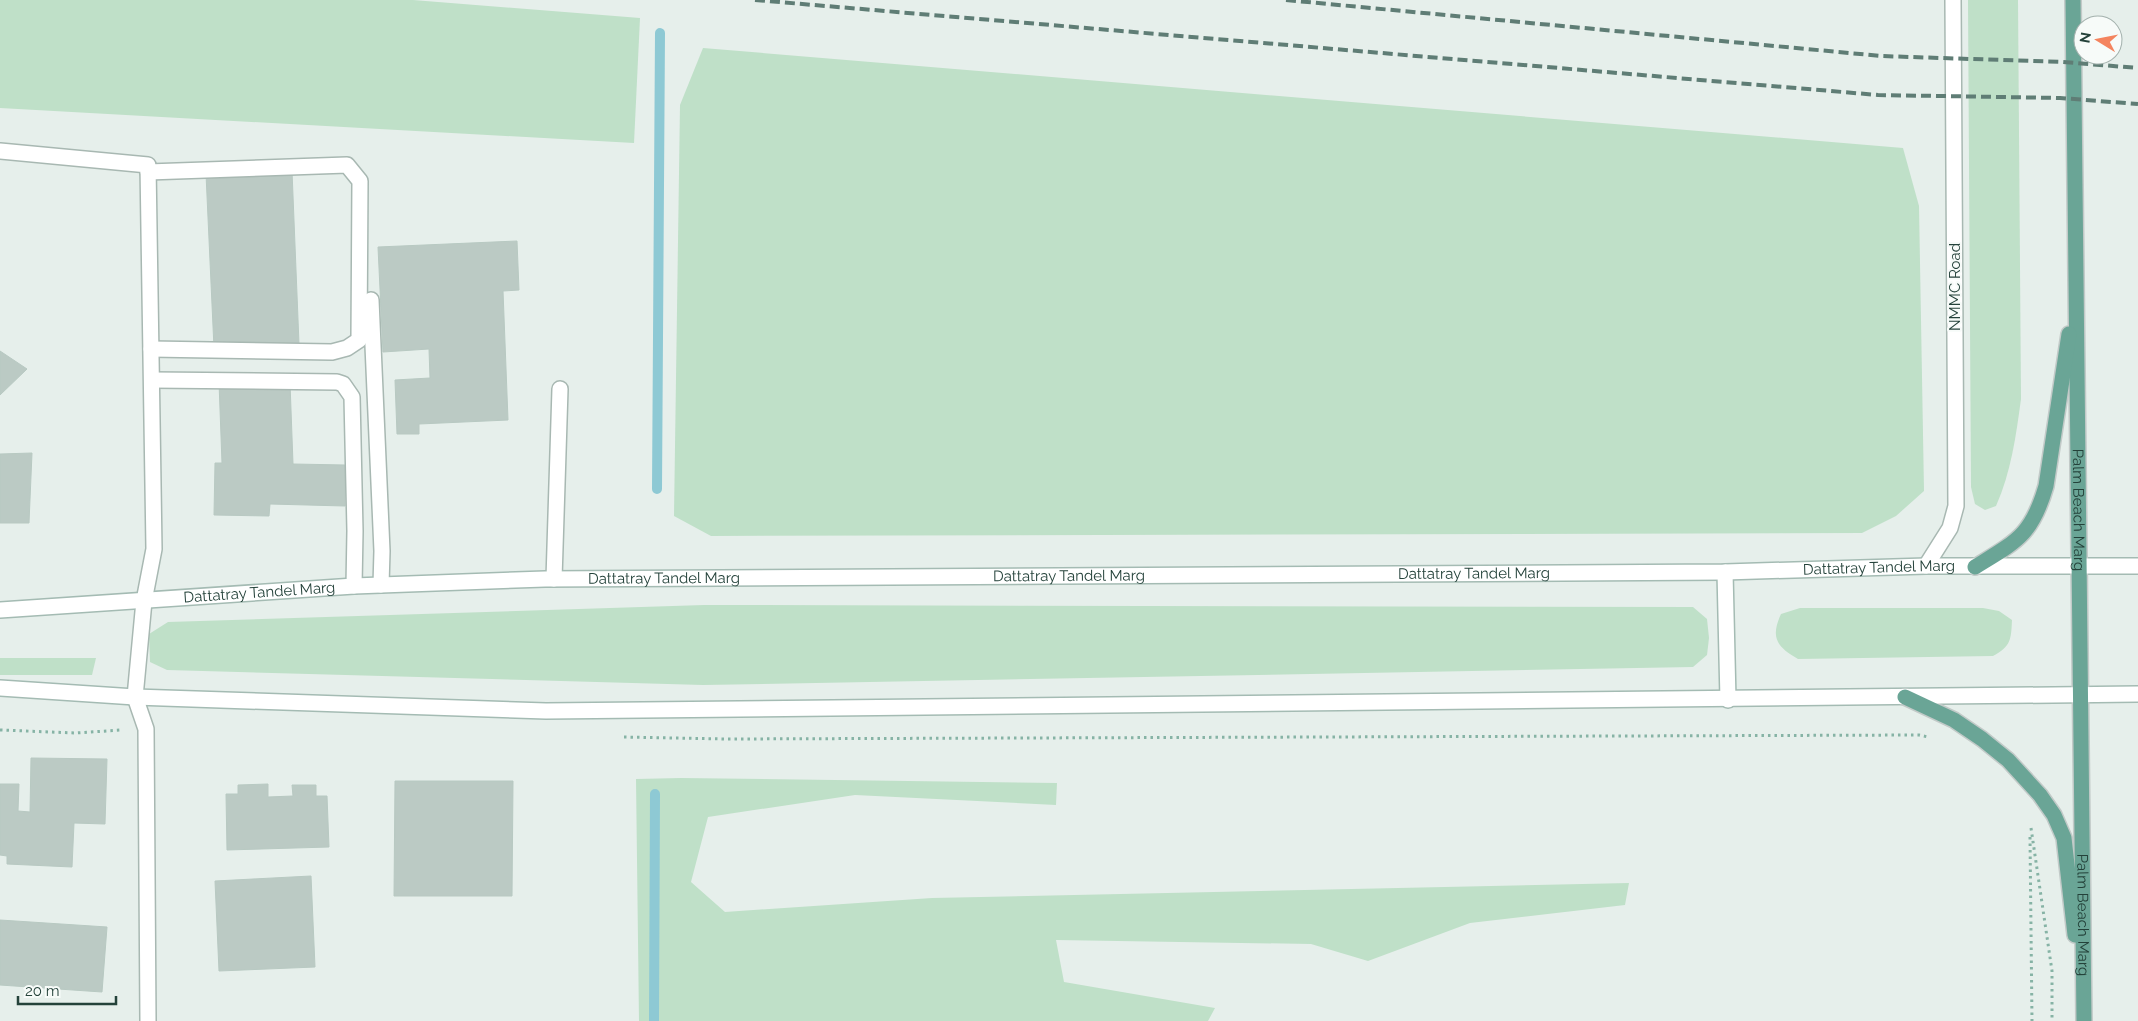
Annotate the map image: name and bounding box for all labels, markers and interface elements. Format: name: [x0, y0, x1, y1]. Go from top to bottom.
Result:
north arrow: [2073, 15, 2123, 65]
text: N: [2076, 31, 2094, 44]
street label: NMMC Road: [1946, 243, 1964, 331]
street label: Palm Beach Marg: [2069, 449, 2088, 571]
street label: Dattatray Tandel Marg: [1803, 557, 1955, 579]
street label: Dattatray Tandel Marg: [1398, 564, 1550, 583]
street label: Dattatray Tandel Marg: [993, 566, 1145, 585]
street label: Dattatray Tandel Marg: [588, 569, 740, 588]
street label: Dattatray Tandel Marg: [183, 578, 336, 607]
street label: Palm Beach Marg: [2073, 854, 2093, 976]
scale bar: [18, 974, 115, 1006]
text: 20 m: [25, 982, 60, 1000]

